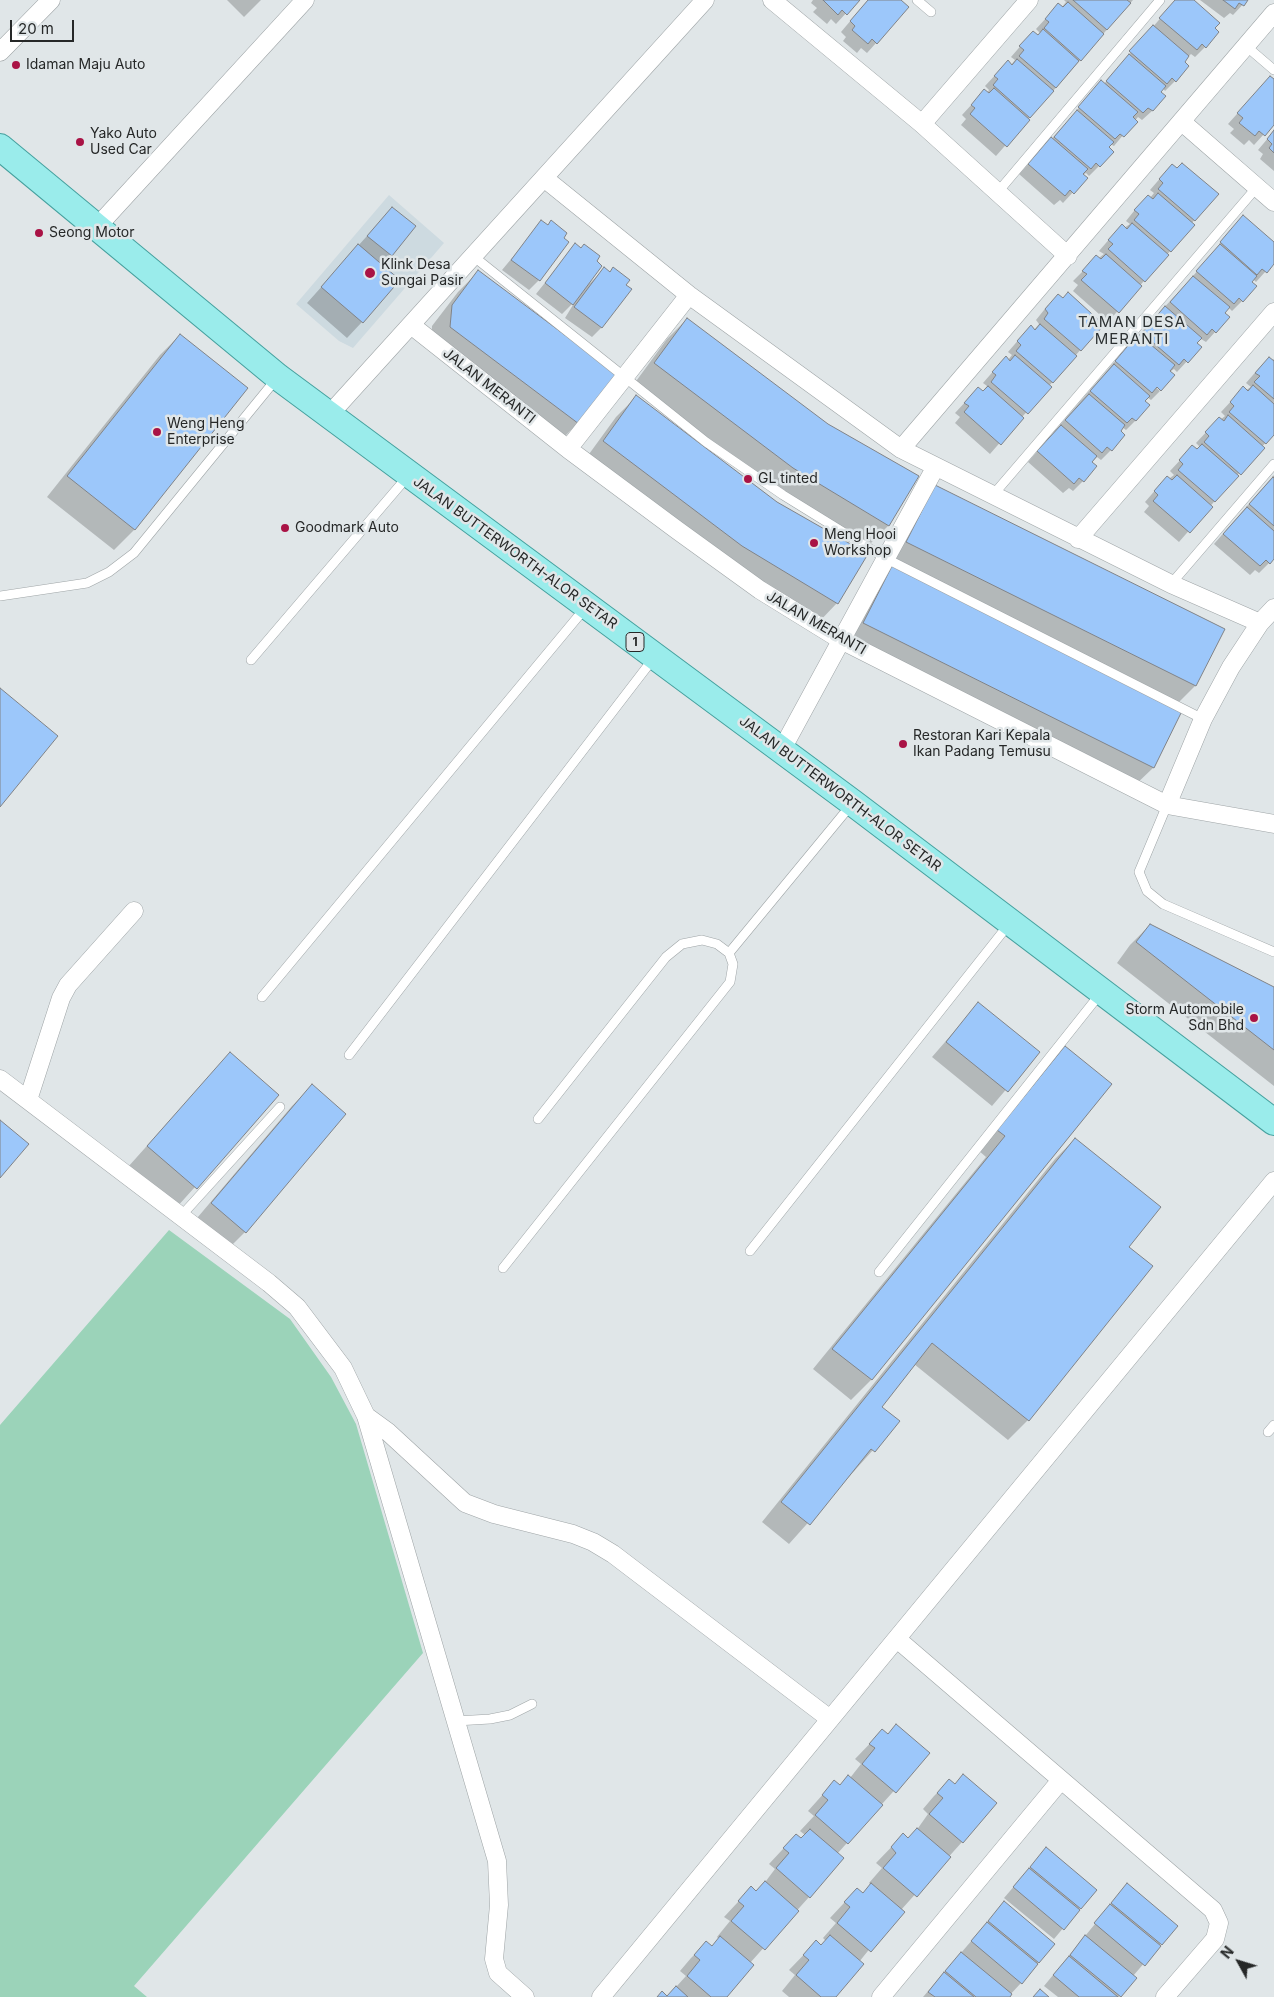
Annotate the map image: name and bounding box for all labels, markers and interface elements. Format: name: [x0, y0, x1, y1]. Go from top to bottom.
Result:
scale bar: [12, 10, 76, 42]
text: 20 m: [18, 19, 54, 38]
place label: Idaman Maju Auto: [26, 57, 145, 73]
marker: Idaman Maju Auto: [10, 59, 22, 71]
place label: Yako Auto Used Car: [90, 126, 157, 158]
marker: Yako Auto Used Car: [74, 136, 86, 148]
place label: Seong Motor: [49, 225, 134, 241]
marker: Seong Motor: [33, 227, 45, 239]
place label: Klink Desa Sungai Pasir: [381, 257, 463, 290]
marker: Klink Desa Sungai Pasir: [363, 266, 377, 280]
district label: TAMAN DESA MERANTI: [1077, 313, 1187, 348]
street label: JALAN MERANTI: [439, 345, 539, 427]
place label: Weng Heng Enterprise: [167, 416, 244, 448]
marker: Weng Heng Enterprise: [151, 426, 163, 438]
place label: GL tinted: [758, 471, 818, 487]
street label: JALAN BUTTERWORTH-ALOR SETAR: [410, 473, 620, 633]
marker: GL tinted: [742, 473, 754, 485]
place label: Goodmark Auto: [295, 520, 399, 536]
marker: Goodmark Auto: [279, 522, 291, 534]
place label: Meng Hooi Workshop: [824, 527, 896, 560]
marker: Meng Hooi Workshop: [808, 537, 820, 549]
street label: JALAN MERANTI: [763, 588, 869, 658]
road number: 1: [626, 632, 644, 652]
street label: JALAN BUTTERWORTH-ALOR SETAR: [736, 713, 944, 875]
place label: Restoran Kari Kepala Ikan Padang Temusu: [913, 728, 1051, 760]
marker: Restoran Kari Kepala Ikan Padang Temusu: [897, 738, 909, 750]
place label: Storm Automobile Sdn Bhd: [1126, 1002, 1244, 1034]
marker: Storm Automobile Sdn Bhd: [1248, 1012, 1260, 1024]
north arrow: [1214, 1937, 1264, 1987]
text: N: [1217, 1943, 1237, 1962]

